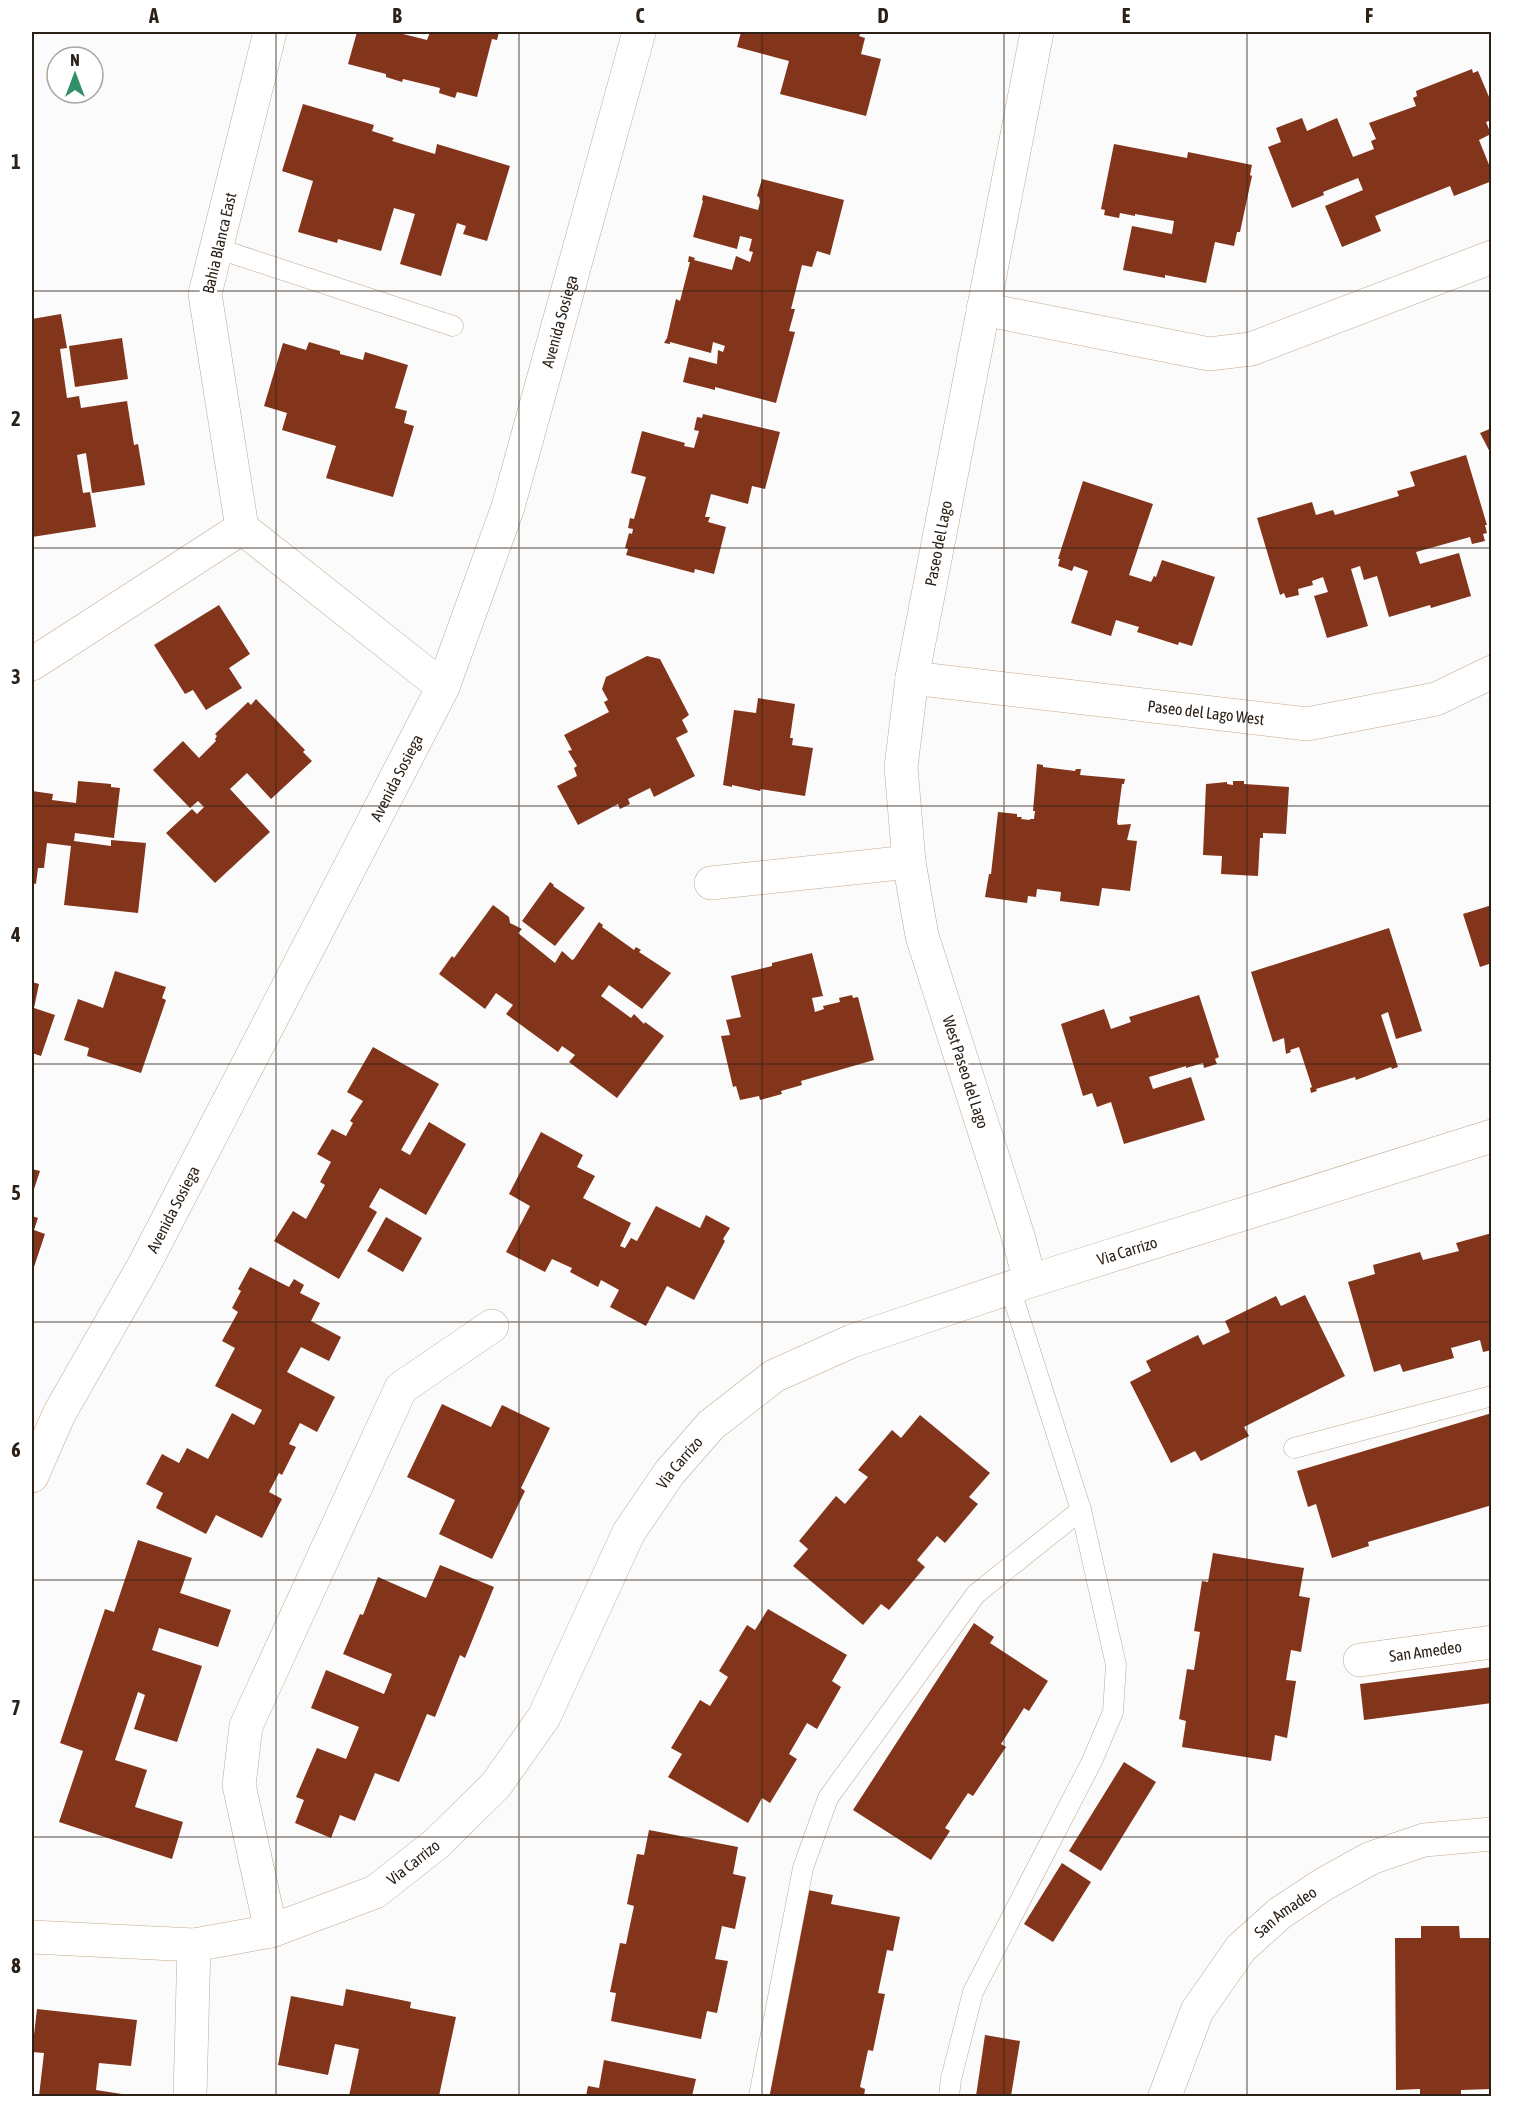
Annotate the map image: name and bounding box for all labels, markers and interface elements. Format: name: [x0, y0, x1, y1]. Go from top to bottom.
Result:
text: A: [148, 4, 159, 27]
text: B: [392, 4, 402, 27]
text: C: [636, 4, 645, 27]
text: D: [877, 4, 889, 27]
text: E: [1122, 4, 1131, 27]
text: F: [1365, 4, 1373, 27]
north arrow: [45, 45, 105, 105]
text: N: [70, 51, 80, 69]
text: 1: [11, 150, 21, 173]
street label: Bahia Blanca East: [199, 190, 239, 295]
street label: Avenida Sosiega: [538, 273, 581, 369]
text: 2: [11, 407, 21, 430]
street label: Paseo del Lago: [921, 499, 955, 587]
text: 3: [11, 665, 21, 688]
street label: Paseo del Lago West: [1147, 697, 1266, 728]
street label: Avenida Sosiega: [366, 731, 426, 824]
text: 4: [10, 923, 21, 946]
street label: West Paseo del Lago: [938, 1013, 993, 1131]
street label: Avenida Sosiega: [143, 1163, 203, 1256]
text: 5: [11, 1181, 21, 1204]
street label: Via Carrizo: [1095, 1233, 1159, 1268]
street label: Via Carrizo: [652, 1433, 706, 1492]
text: 6: [11, 1438, 21, 1461]
street label: San Amedeo: [1388, 1637, 1463, 1665]
text: 7: [11, 1696, 21, 1719]
street label: Via Carrizo: [383, 1836, 443, 1888]
street label: San Amadeo: [1250, 1883, 1320, 1941]
text: 8: [11, 1954, 21, 1977]

